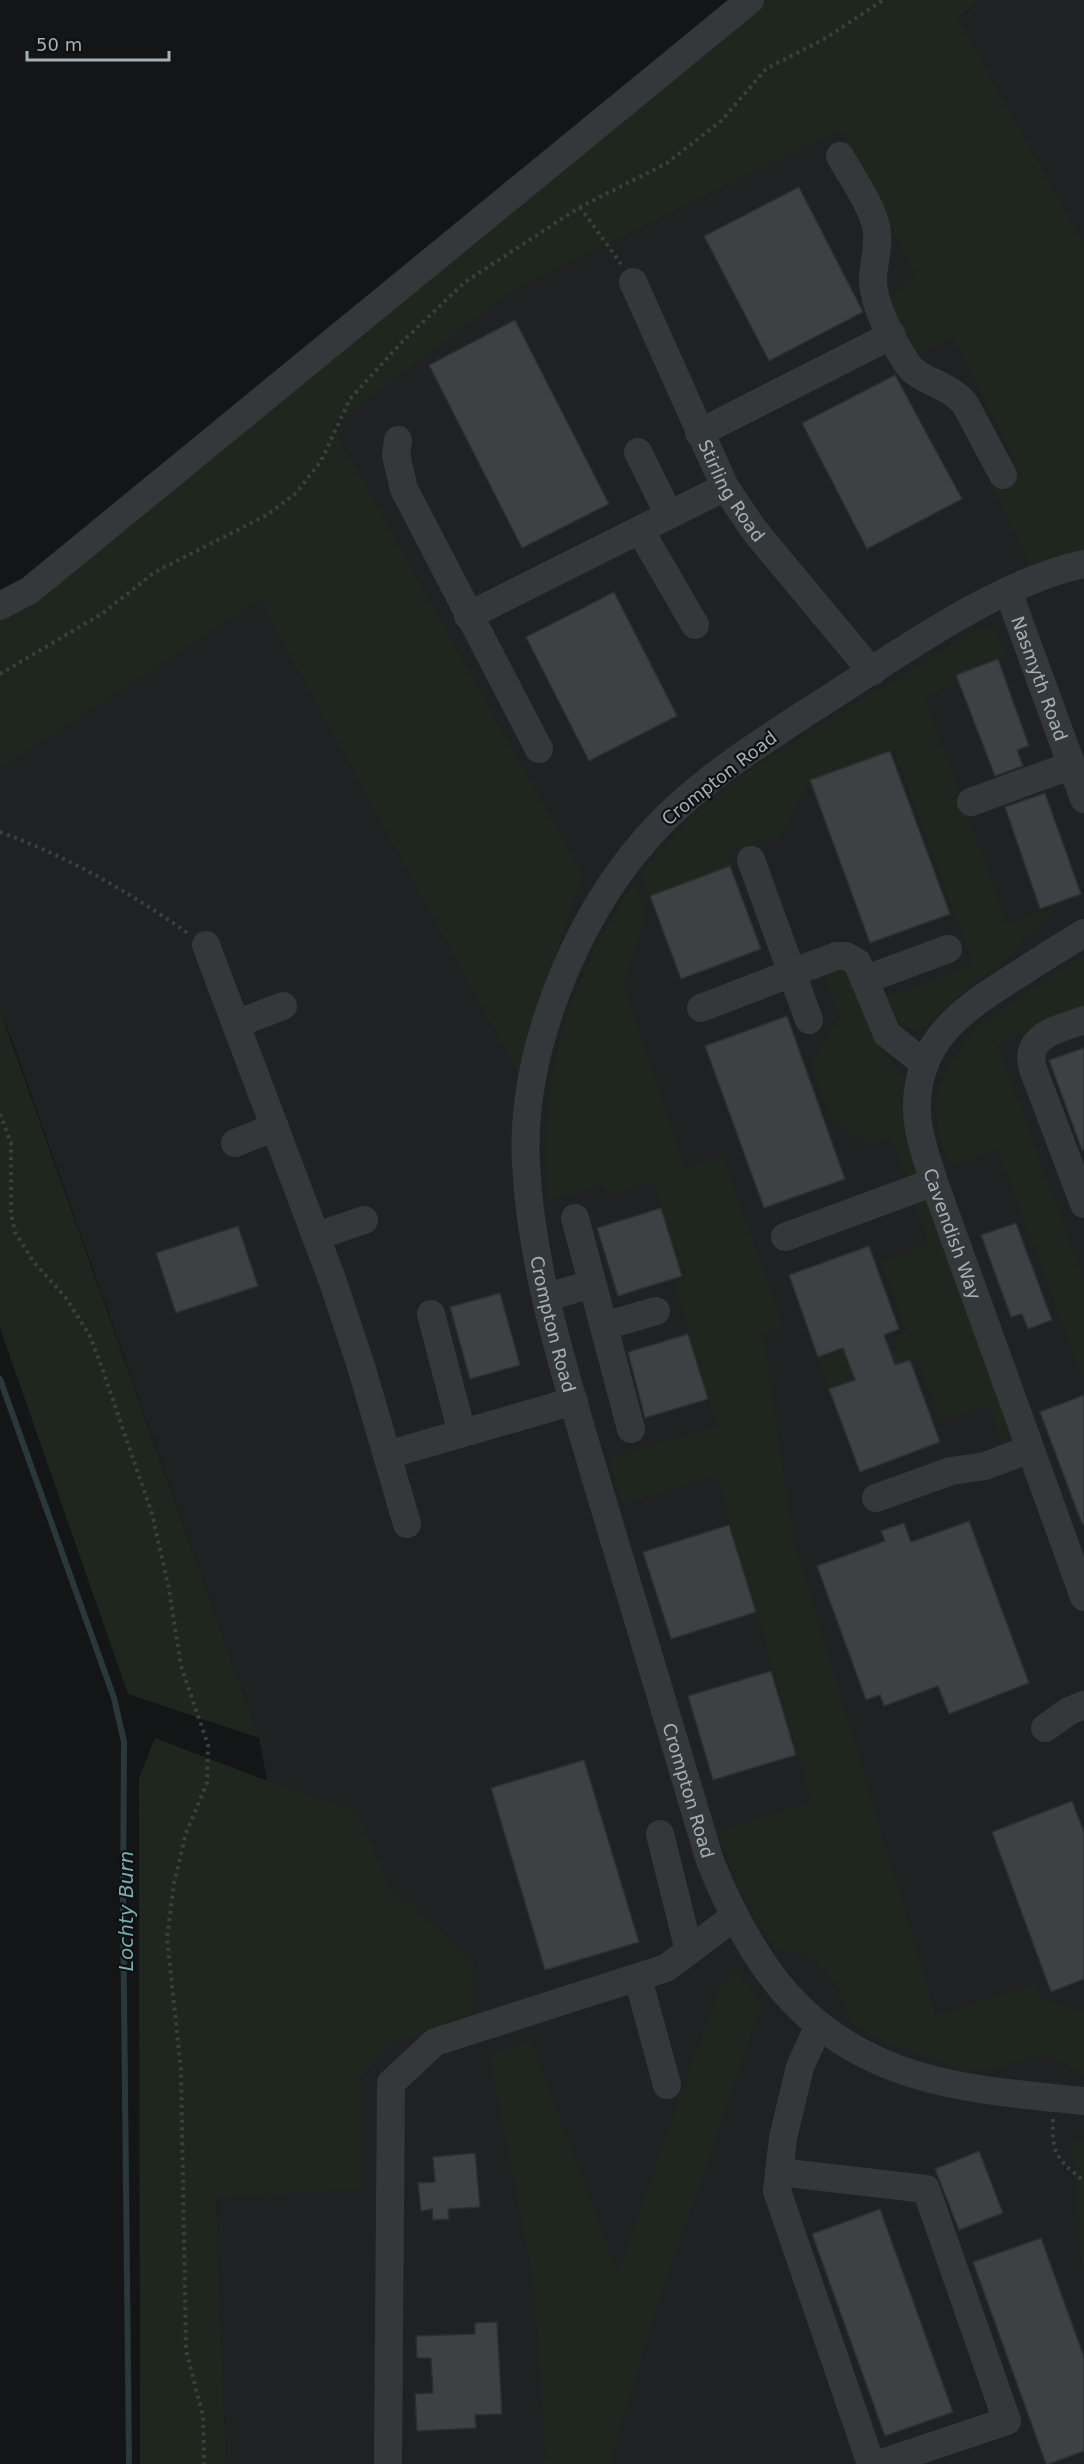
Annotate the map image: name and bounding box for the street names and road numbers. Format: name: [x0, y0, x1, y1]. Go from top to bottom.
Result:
street label: Stirling Road: [695, 436, 770, 546]
street label: Nasmyth Road: [1007, 613, 1072, 744]
street label: Crompton Road: [657, 727, 781, 829]
street label: Cavendish Way: [920, 1166, 986, 1303]
street label: Crompton Road: [527, 1254, 580, 1395]
street label: Crompton Road: [659, 1720, 719, 1861]

